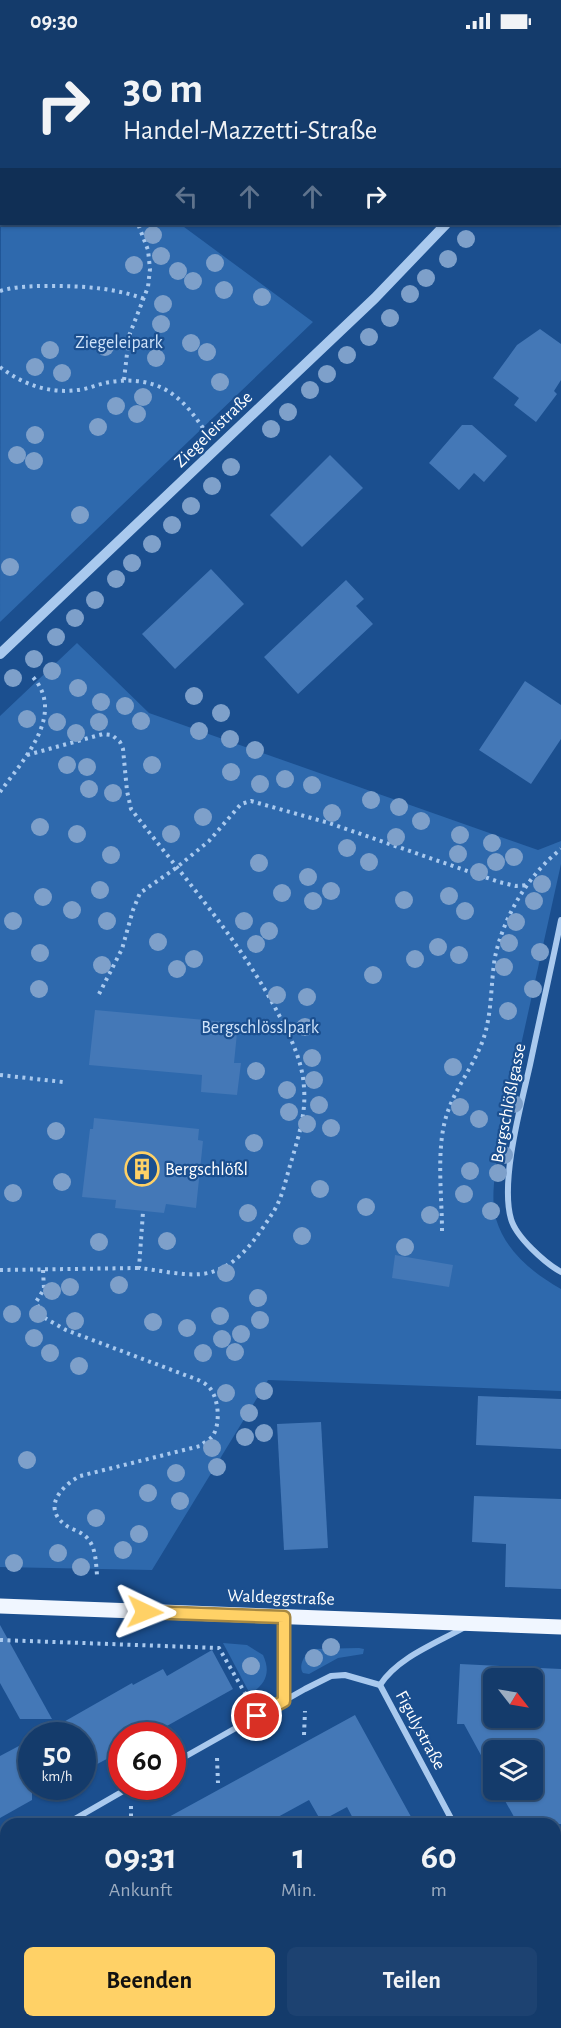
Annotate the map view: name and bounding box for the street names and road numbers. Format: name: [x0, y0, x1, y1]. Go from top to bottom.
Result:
street label: Ziegeleistraße: [171, 388, 256, 471]
street label: Bergschlößlgasse: [489, 1042, 529, 1164]
street label: Waldeggstraße: [227, 1587, 335, 1609]
street label: Figulystraße: [392, 1688, 448, 1773]

